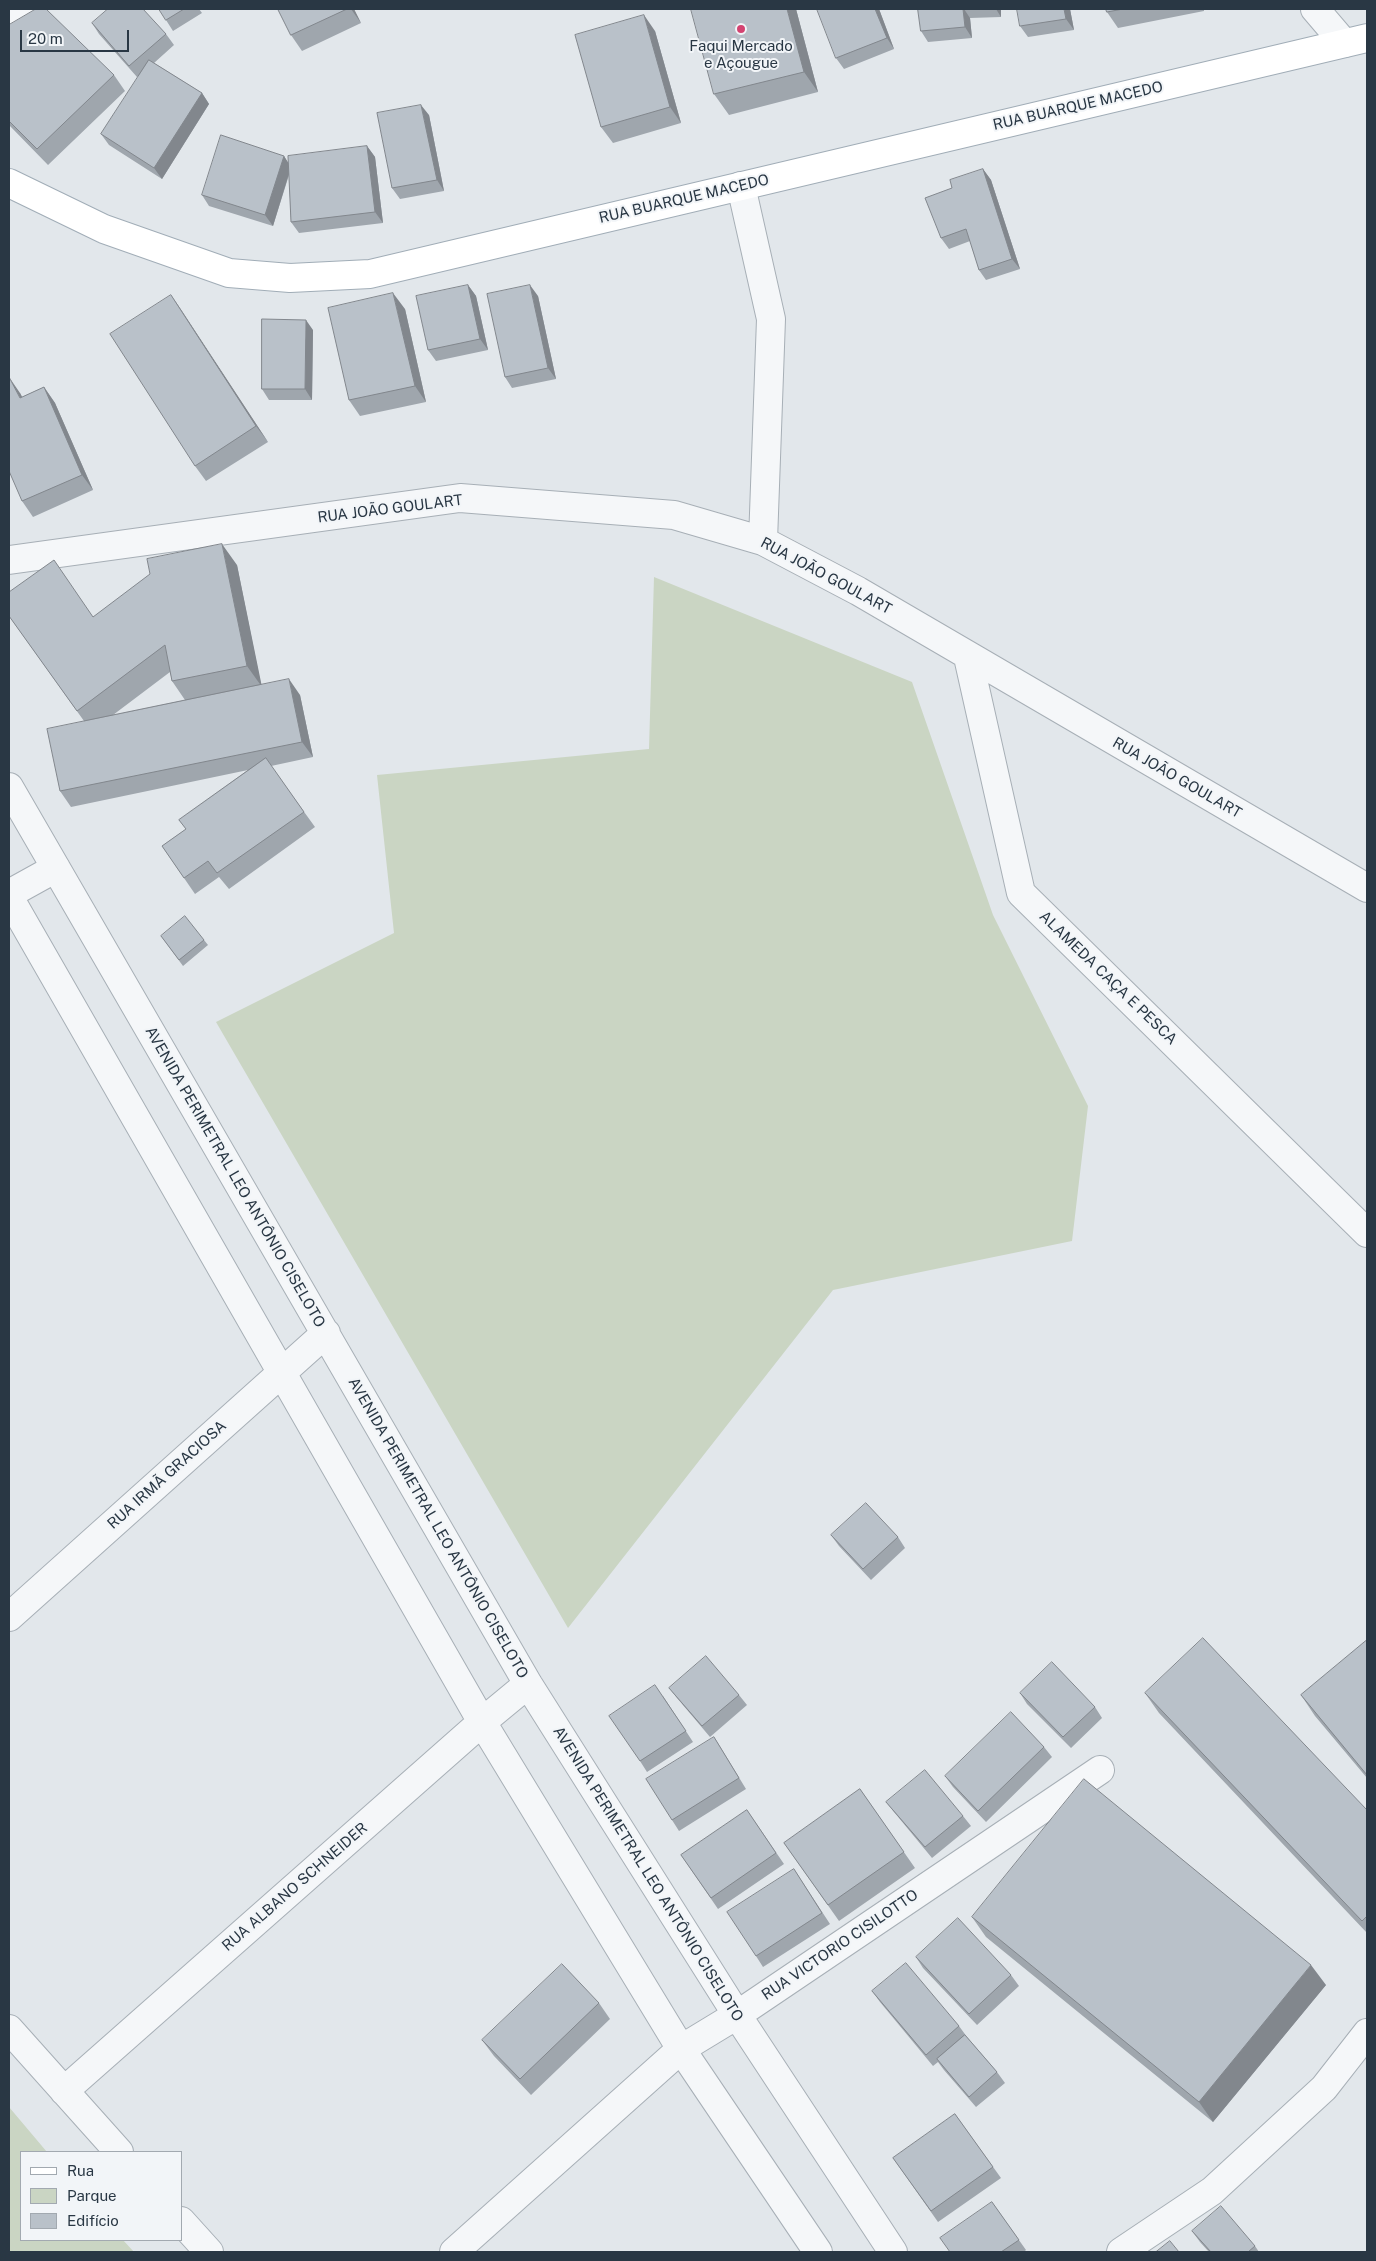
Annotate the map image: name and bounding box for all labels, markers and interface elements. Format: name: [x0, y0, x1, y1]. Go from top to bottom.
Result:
scale bar: [22, 20, 131, 52]
marker: Faqui Mercado e Açougue: [735, 23, 747, 35]
text: 20 m: [28, 30, 63, 47]
place label: Faqui Mercado e Açougue: [689, 37, 793, 72]
street label: RUA BUARQUE MACEDO: [991, 78, 1165, 134]
street label: RUA BUARQUE MACEDO: [597, 171, 771, 227]
street label: RUA JOÃO GOULART: [316, 491, 464, 527]
street label: RUA JOÃO GOULART: [757, 534, 895, 618]
street label: RUA JOÃO GOULART: [1109, 734, 1245, 822]
street label: ALAMEDA CAÇA E PESCA: [1035, 908, 1181, 1048]
street label: AVENIDA PERIMETRAL LEO ANTÔNIO CISELOTO: [141, 1023, 329, 1331]
street label: AVENIDA PERIMETRAL LEO ANTÔNIO CISELOTO: [344, 1374, 532, 1682]
street label: RUA IRMÃ GRACIOSA: [104, 1417, 230, 1533]
street label: AVENIDA PERIMETRAL LEO ANTÔNIO CISELOTO: [549, 1723, 747, 2025]
street label: RUA ALBANO SCHNEIDER: [219, 1819, 371, 1955]
street label: RUA VICTORIO CISILOTTO: [758, 1886, 922, 2004]
legend: [20, 2151, 182, 2241]
text: Rua: [67, 2162, 94, 2179]
text: Parque: [67, 2187, 117, 2204]
text: Edifício: [67, 2212, 119, 2229]

